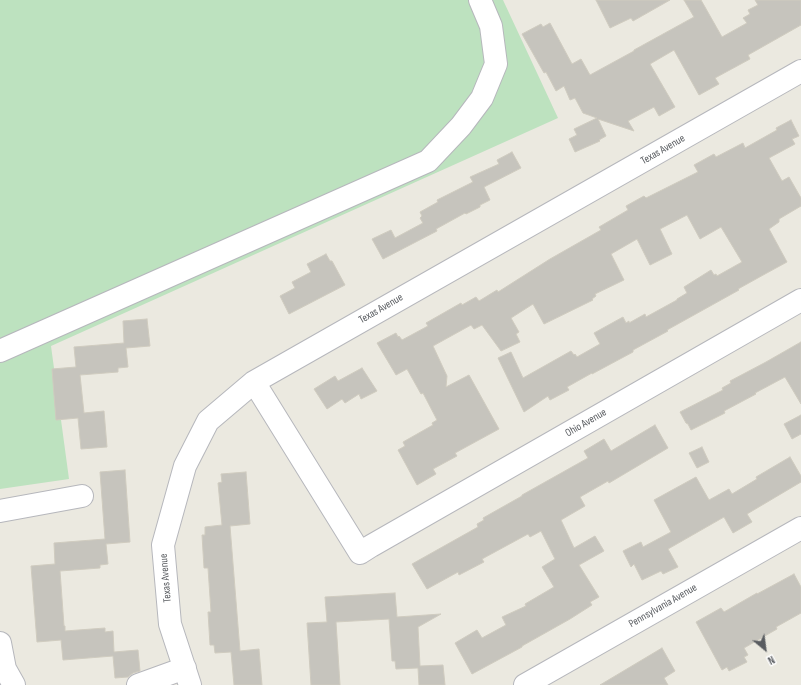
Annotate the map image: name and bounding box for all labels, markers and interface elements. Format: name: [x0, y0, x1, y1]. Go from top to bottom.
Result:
street label: Texas Avenue: [639, 132, 687, 168]
street label: Texas Avenue: [357, 291, 405, 327]
street label: Ohio Avenue: [563, 406, 609, 440]
street label: Texas Avenue: [157, 553, 175, 603]
street label: Pennsylvania Avenue: [627, 581, 699, 631]
north arrow: [745, 629, 785, 669]
text: N: [765, 653, 777, 667]

